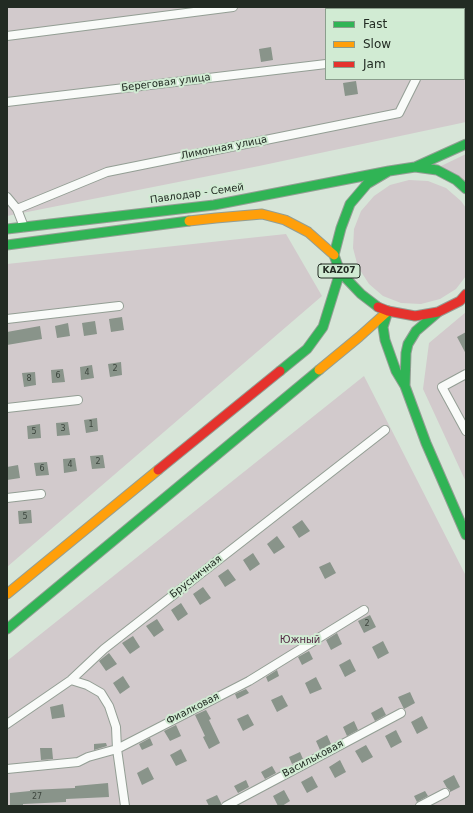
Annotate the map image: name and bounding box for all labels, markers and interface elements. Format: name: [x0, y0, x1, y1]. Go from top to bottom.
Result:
legend: [325, 8, 465, 80]
text: Fast: [363, 17, 387, 31]
text: Slow: [363, 37, 391, 51]
text: Jam: [363, 57, 386, 71]
street label: Береговая улица: [121, 72, 211, 94]
street label: Лимонная улица: [180, 134, 268, 162]
street label: Павлодар - Семей: [149, 181, 245, 207]
road number: KAZ07: [318, 264, 360, 278]
house number: 2: [112, 364, 118, 374]
house number: 4: [84, 368, 90, 378]
house number: 6: [55, 371, 61, 381]
house number: 8: [26, 374, 32, 384]
house number: 1: [88, 420, 94, 430]
house number: 3: [60, 424, 66, 434]
house number: 5: [31, 427, 37, 437]
house number: 2: [95, 457, 101, 467]
house number: 4: [67, 460, 73, 470]
house number: 6: [39, 464, 45, 474]
house number: 5: [22, 512, 28, 522]
street label: Брусничная: [168, 553, 224, 601]
house number: 2: [364, 619, 370, 629]
park label: Южный: [280, 634, 320, 646]
street label: Фиалковая: [165, 691, 221, 727]
street label: Васильковая: [280, 738, 346, 780]
house number: 27: [32, 792, 42, 802]

